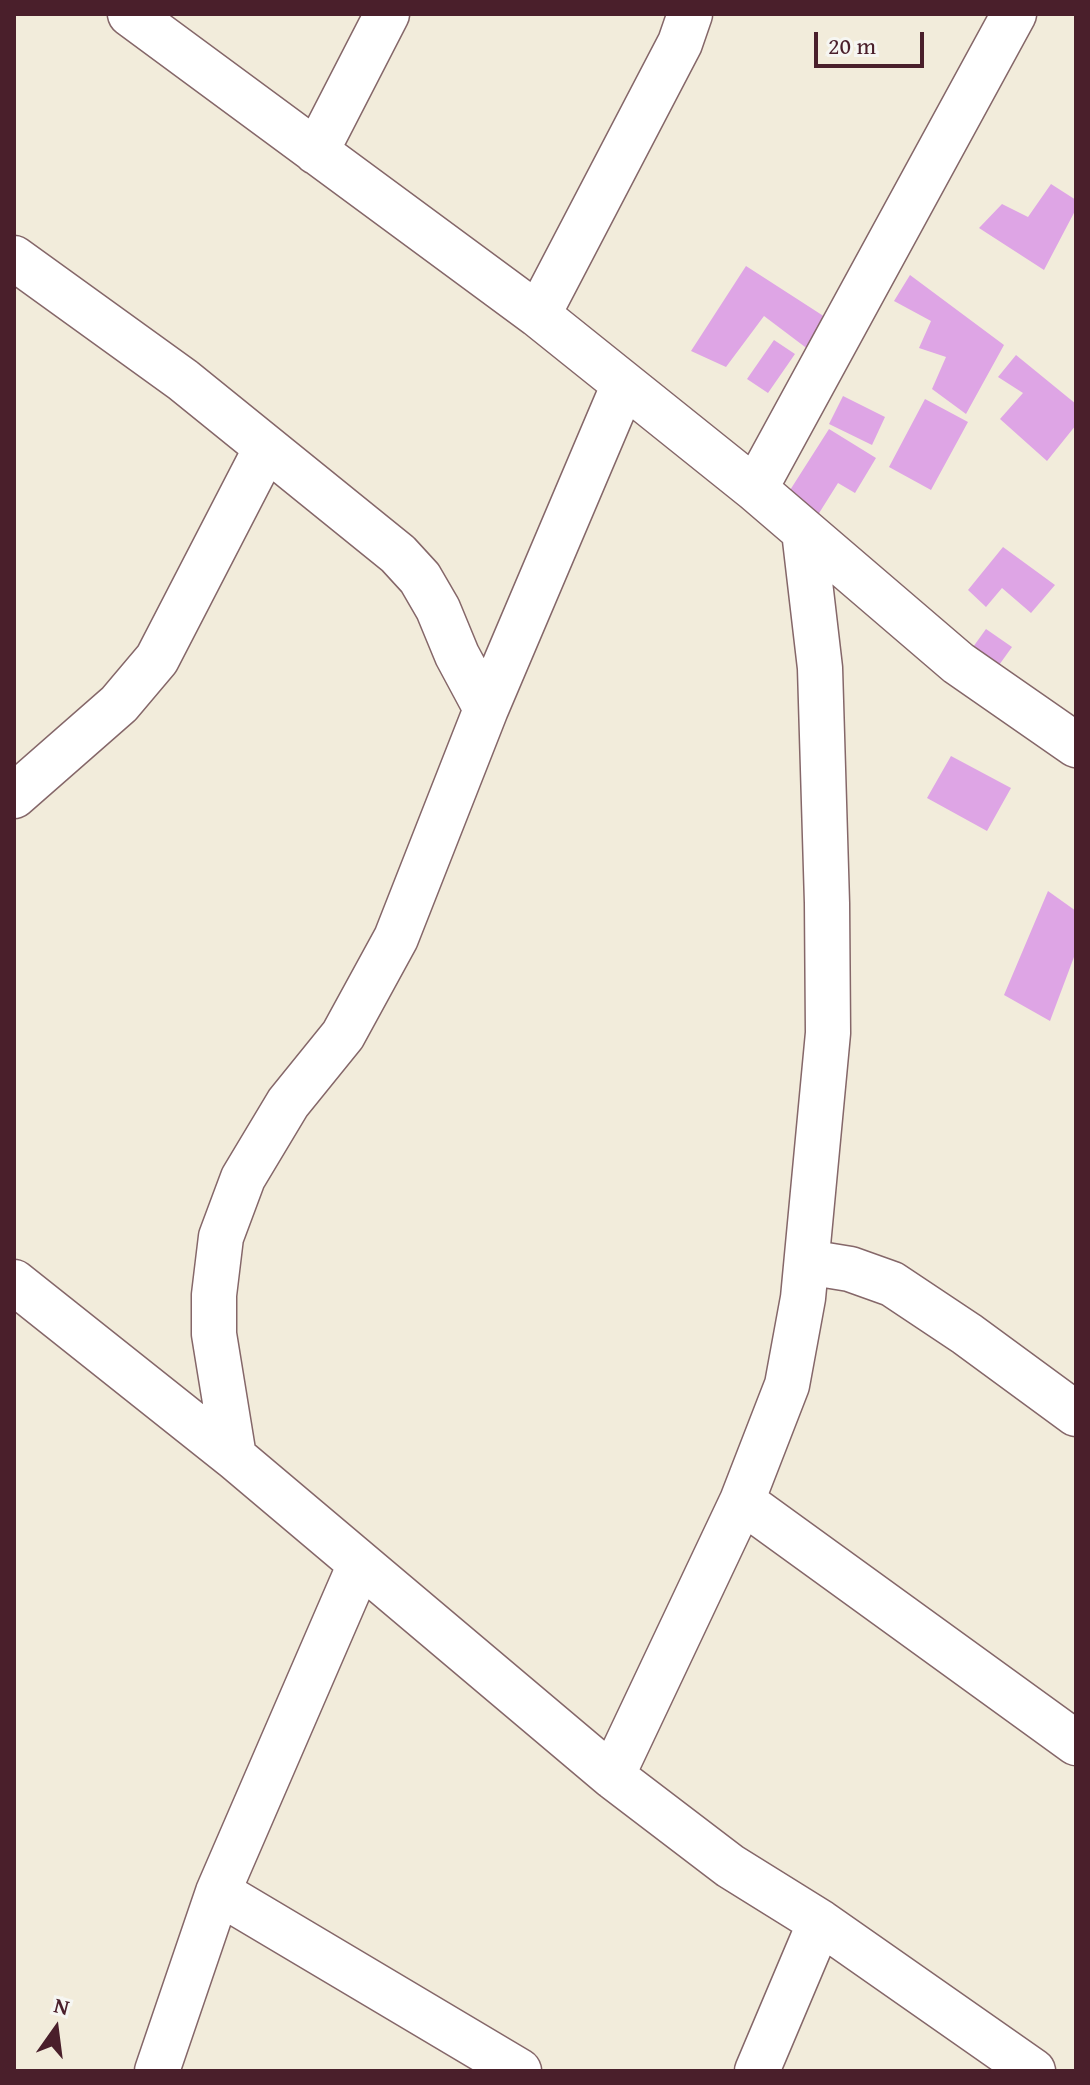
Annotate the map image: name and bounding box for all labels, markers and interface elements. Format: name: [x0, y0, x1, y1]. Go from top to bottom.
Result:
scale bar: [818, 16, 928, 66]
text: 20 m: [828, 28, 876, 63]
text: N: [51, 1988, 73, 2023]
north arrow: [16, 1989, 96, 2069]

